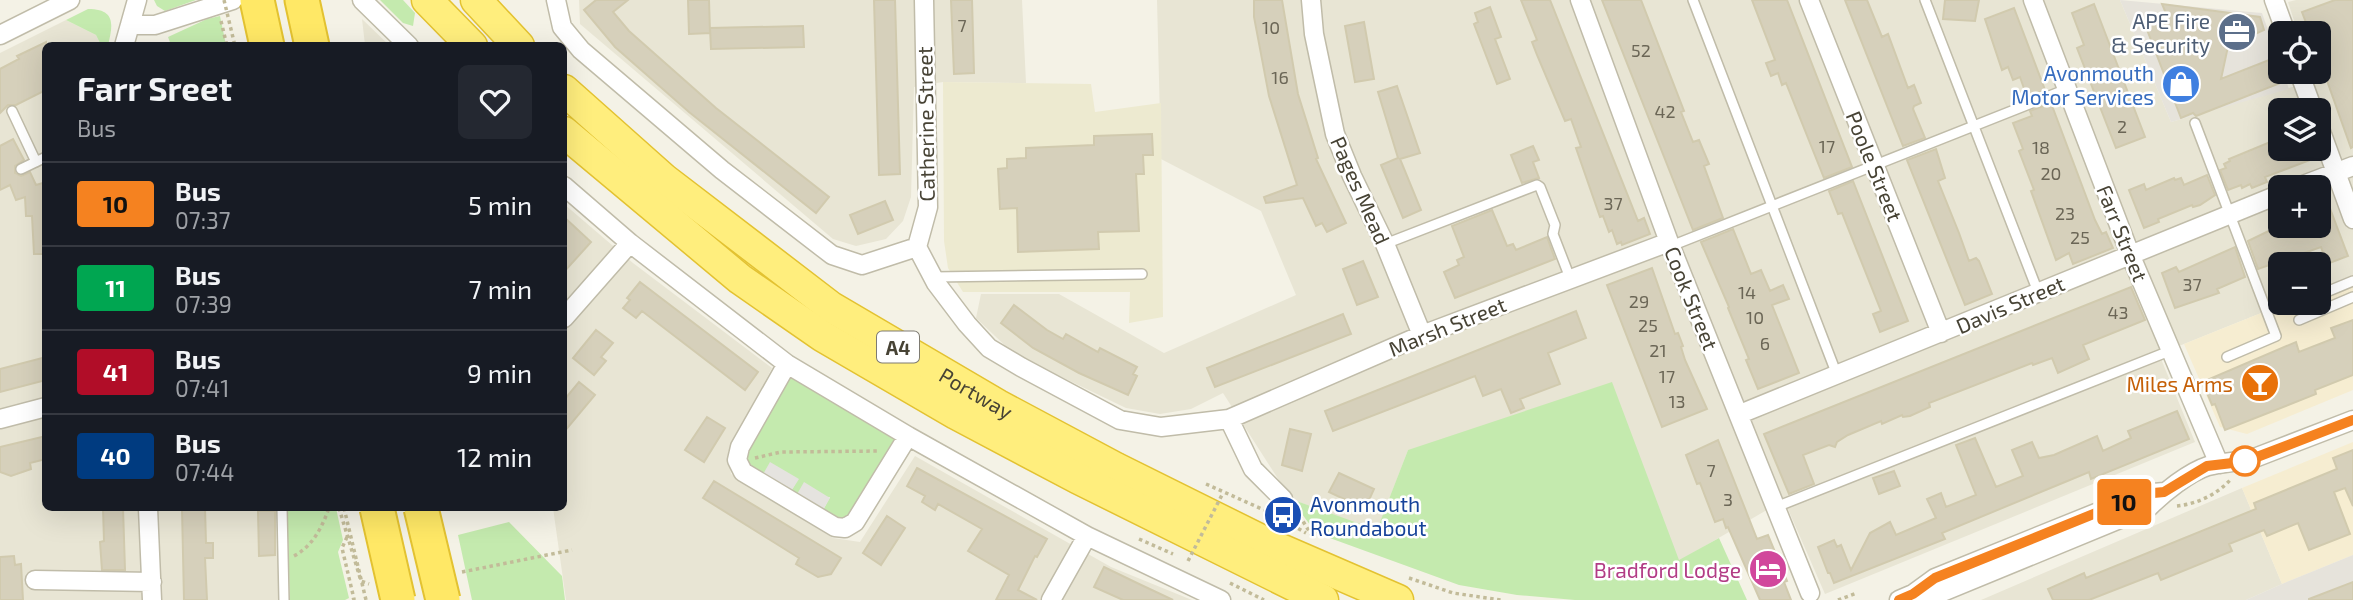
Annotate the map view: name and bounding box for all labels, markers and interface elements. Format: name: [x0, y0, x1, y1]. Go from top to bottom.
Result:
place label: APE Fire & Security: [2111, 8, 2210, 57]
office icon: APE Fire & Security: [2216, 11, 2258, 53]
house number: 7: [957, 14, 967, 36]
house number: 10: [1262, 16, 1280, 38]
map controls: [2268, 21, 2331, 315]
button: locate: [2268, 21, 2331, 84]
house number: 52: [1631, 39, 1651, 61]
street label: Catherine Street: [911, 46, 939, 202]
place label: Avonmouth Motor Services: [2011, 60, 2154, 109]
shop icon: Avonmouth Motor Services: [2160, 63, 2202, 105]
button: heart: [458, 65, 532, 139]
house number: 16: [1271, 66, 1289, 88]
text: Farr Sreet: [77, 68, 232, 108]
button: layers: [2268, 98, 2331, 161]
house number: 42: [1654, 100, 1676, 122]
street label: Poole Street: [1842, 107, 1908, 225]
text: Bus: [77, 114, 116, 142]
house number: 2: [2117, 115, 2127, 137]
street label: Pages Mead: [1326, 132, 1396, 248]
house number: 17: [1819, 135, 1835, 157]
house number: 18: [2032, 136, 2050, 158]
house number: 20: [2041, 162, 2061, 184]
text: Bus: [175, 175, 221, 206]
button: +: [2268, 175, 2331, 238]
street label: Farr Street: [2092, 181, 2154, 285]
text: 10: [103, 189, 128, 218]
text: 5 min: [468, 189, 532, 220]
house number: 37: [1603, 192, 1623, 214]
house number: 23: [2055, 202, 2075, 224]
text: 07:37: [175, 206, 231, 234]
house number: 25: [2070, 226, 2090, 248]
street label: Cook Street: [1660, 243, 1724, 353]
button: −: [2268, 252, 2331, 315]
text: Bus: [175, 259, 221, 290]
street label: Davis Street: [1952, 270, 2068, 338]
text: 11: [105, 273, 126, 302]
text: 7 min: [469, 273, 532, 304]
house number: 37: [2182, 273, 2202, 295]
house number: 14: [1738, 281, 1756, 303]
text: 07:39: [175, 290, 232, 318]
house number: 29: [1629, 290, 1649, 312]
street label: Marsh Street: [1385, 291, 1509, 361]
house number: 43: [2107, 301, 2129, 323]
house number: 10: [1746, 306, 1764, 328]
house number: 25: [1638, 314, 1658, 336]
road number: A4: [877, 332, 919, 362]
house number: 6: [1760, 332, 1770, 354]
house number: 21: [1649, 339, 1667, 361]
text: Bus: [175, 343, 221, 374]
text: 41: [103, 357, 128, 386]
text: 9 min: [467, 357, 532, 388]
street label: Portway: [935, 361, 1017, 423]
bar icon: Miles Arms: [2239, 362, 2281, 404]
house number: 17: [1659, 365, 1675, 387]
place label: Miles Arms: [2126, 371, 2233, 396]
text: 07:41: [175, 374, 229, 402]
house number: 13: [1668, 390, 1686, 412]
text: Bus: [175, 427, 221, 458]
text: 40: [100, 441, 131, 470]
text: 12 min: [457, 441, 532, 472]
unlabelled marker: [2230, 446, 2260, 476]
text: 07:44: [175, 458, 234, 486]
house number: 7: [1706, 459, 1716, 481]
line badge: 10: [2092, 479, 2156, 525]
text: 10: [2111, 487, 2137, 516]
house number: 3: [1723, 488, 1733, 510]
place label: Avonmouth Roundabout: [1310, 491, 1426, 540]
bus stop icon: Avonmouth Roundabout: [1262, 494, 1304, 536]
hotel icon: Bradford Lodge: [1747, 548, 1789, 590]
place label: Bradford Lodge: [1594, 557, 1741, 582]

